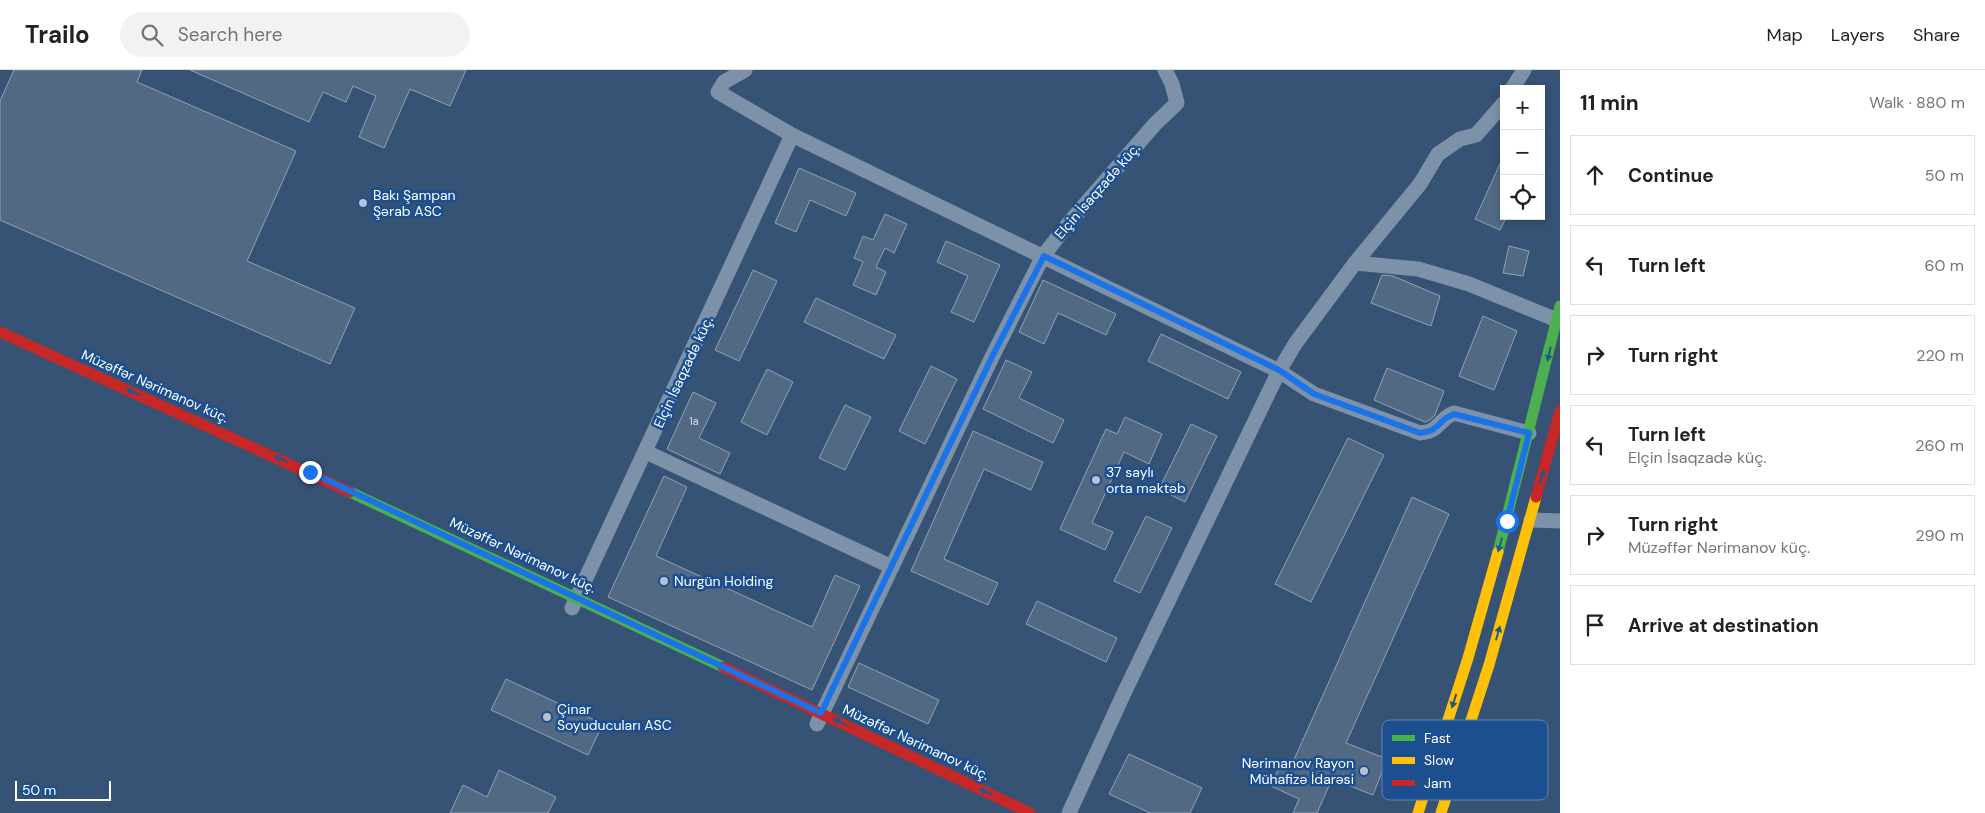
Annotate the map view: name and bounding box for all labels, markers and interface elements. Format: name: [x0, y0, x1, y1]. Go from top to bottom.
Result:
search box: [120, 12, 470, 57]
text: Trailo: [25, 19, 90, 50]
icon: search: [138, 21, 166, 49]
text: Search here: [178, 22, 283, 47]
text: Map: [1767, 23, 1803, 47]
text: Layers: [1831, 23, 1885, 47]
text: Share: [1913, 23, 1960, 47]
map controls: [1500, 85, 1545, 220]
button: +: [1500, 85, 1545, 130]
text: 11 min: [1580, 89, 1639, 117]
text: Walk · 880 m: [1869, 92, 1965, 113]
button: −: [1500, 130, 1545, 175]
street label: Elçin İsaqzadə küç.: [1050, 139, 1144, 243]
icon: ahead: [1581, 161, 1609, 189]
text: Continue: [1628, 163, 1714, 188]
text: 50 m: [1925, 165, 1964, 186]
button: locate: [1500, 175, 1545, 220]
place label: Bakı Şampan Şərab ASC: [373, 186, 456, 220]
marker: Bakı Şampan Şərab ASC: [357, 197, 369, 209]
icon: left: [1581, 251, 1609, 279]
text: Turn left: [1628, 253, 1706, 278]
text: 60 m: [1924, 255, 1964, 276]
street label: Elçin İsaqzadə küç.: [649, 313, 717, 431]
icon: right: [1581, 341, 1609, 369]
text: Turn right: [1628, 343, 1718, 368]
street label: Müzəffər Nərimanov küç.: [78, 345, 232, 427]
text: 220 m: [1916, 345, 1964, 366]
one-way arrow: [1545, 346, 1553, 361]
one-way arrow: [126, 388, 140, 396]
house number: 1a: [689, 414, 699, 428]
text: Turn left: [1628, 422, 1706, 447]
icon: left: [1581, 431, 1609, 459]
text: 260 m: [1915, 435, 1964, 456]
text: Elçin İsaqzadə küç.: [1628, 447, 1767, 468]
one-way arrow: [274, 454, 288, 462]
route end: [299, 461, 322, 484]
place label: 37 saylı orta məktəb: [1106, 463, 1186, 497]
one-way arrow: [1539, 469, 1547, 484]
marker: 37 saylı orta məktəb: [1090, 474, 1102, 486]
route start: [1496, 510, 1519, 533]
text: Turn right: [1628, 512, 1718, 537]
street label: Müzəffər Nərimanov küç.: [447, 513, 599, 597]
icon: right: [1581, 521, 1609, 549]
text: 290 m: [1915, 525, 1964, 546]
one-way arrow: [1496, 537, 1504, 552]
text: Müzəffər Nərimanov küç.: [1628, 537, 1810, 558]
place label: Nurgün Holding: [674, 572, 773, 590]
marker: Nurgün Holding: [658, 575, 670, 587]
icon: arrive: [1581, 611, 1609, 639]
text: Arrive at destination: [1628, 613, 1819, 638]
one-way arrow: [1495, 626, 1503, 641]
one-way arrow: [1450, 693, 1457, 708]
place label: Çinar Soyuducuları ASC: [557, 700, 672, 734]
street label: Müzəffər Nərimanov küç.: [840, 700, 992, 784]
marker: Çinar Soyuducuları ASC: [541, 711, 553, 723]
one-way arrow: [833, 718, 847, 726]
legend: [1382, 720, 1548, 800]
text: Fast: [1424, 729, 1451, 747]
text: Slow: [1424, 751, 1454, 769]
place label: Nərimanov Rayon Mühafizə İdarəsi: [1242, 754, 1354, 788]
marker: Nərimanov Rayon Mühafizə İdarəsi: [1358, 765, 1370, 777]
text: Jam: [1424, 774, 1451, 792]
scale bar: [15, 778, 111, 801]
text: 50 m: [22, 781, 56, 799]
one-way arrow: [979, 788, 993, 796]

